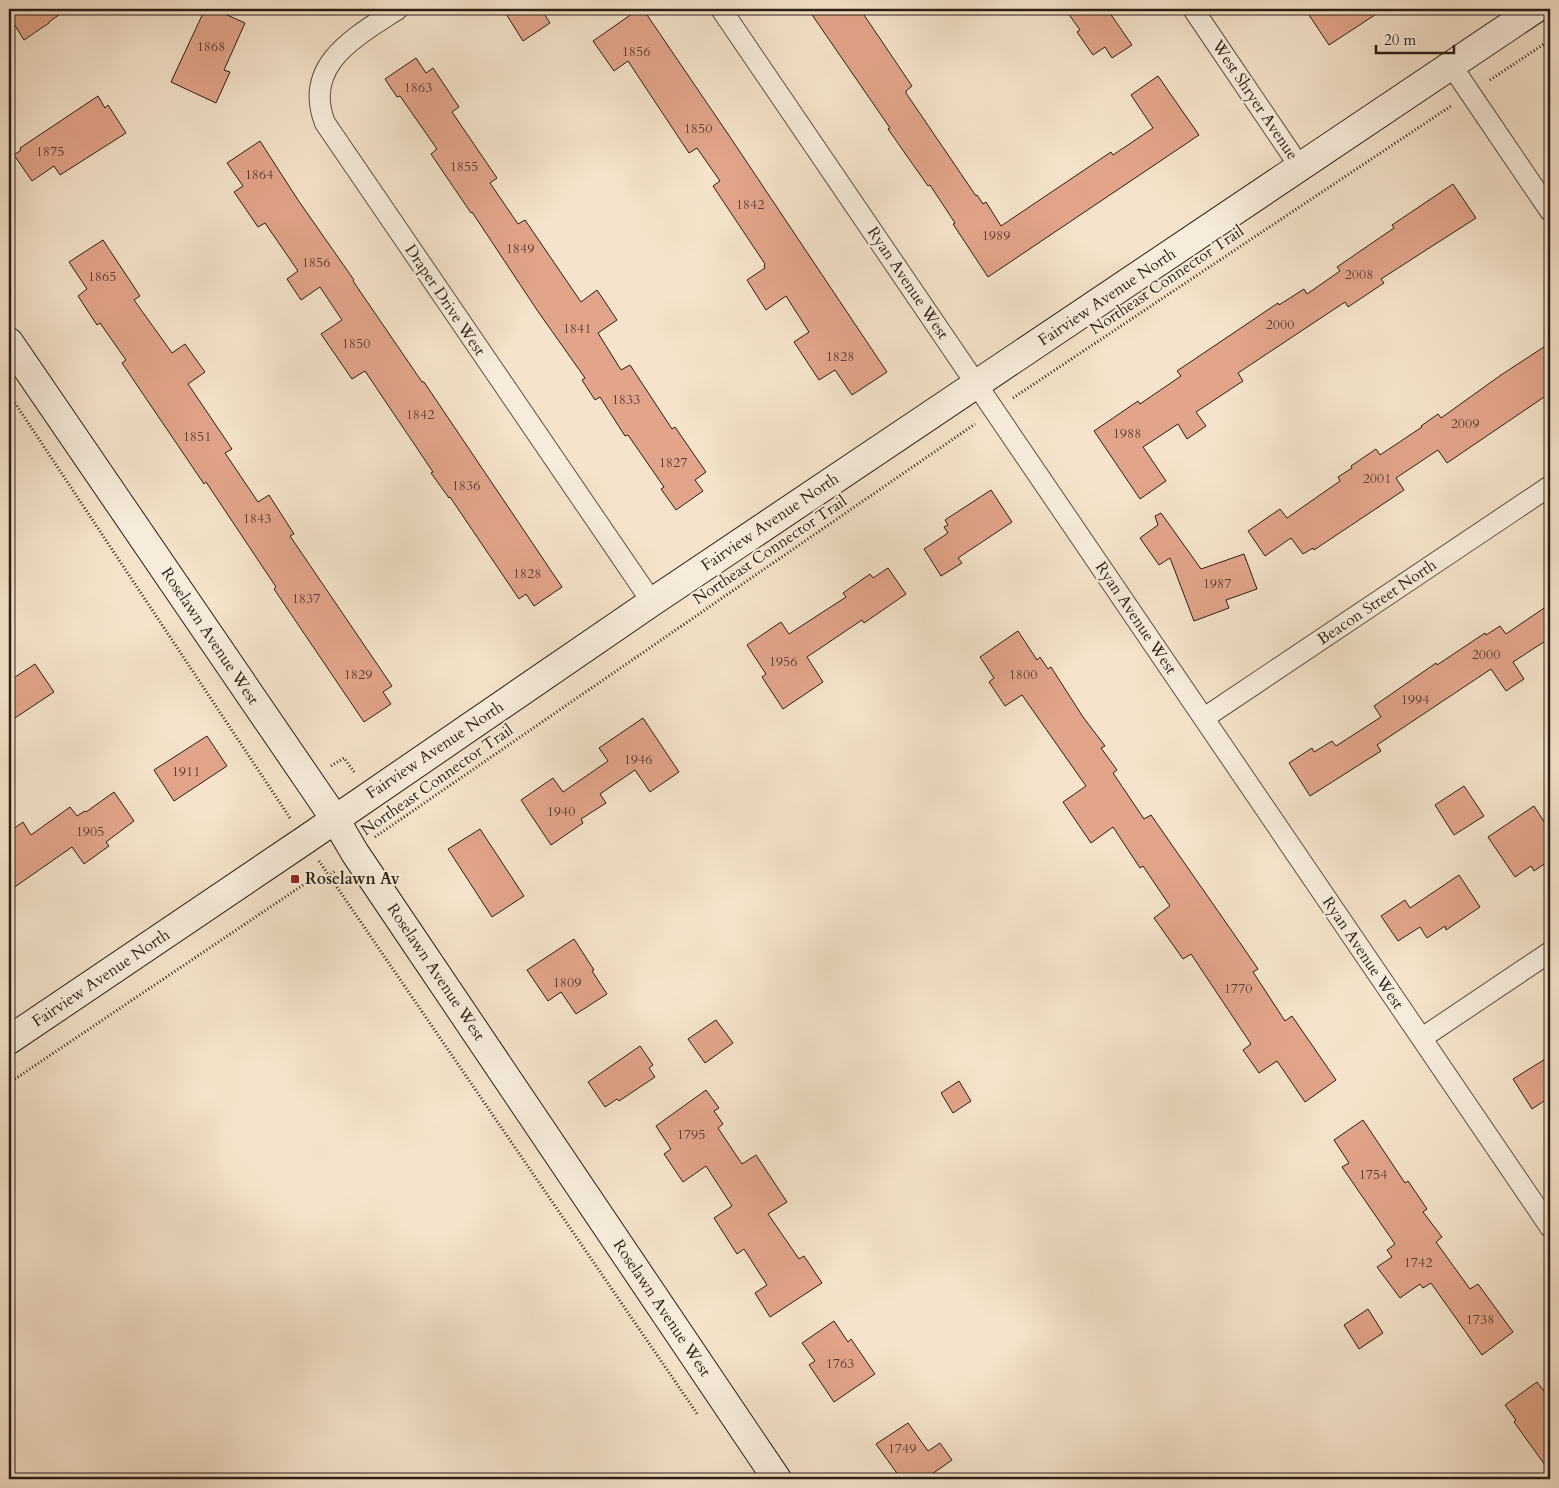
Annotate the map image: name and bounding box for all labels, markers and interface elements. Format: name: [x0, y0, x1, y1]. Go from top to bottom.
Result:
scale bar: [1376, 22, 1454, 54]
text: 20 m: [1384, 30, 1416, 50]
street label: West Shryer Avenue: [1206, 35, 1303, 164]
house number: 1868: [197, 37, 225, 56]
house number: 1856: [622, 42, 650, 61]
house number: 1863: [404, 78, 432, 97]
house number: 1850: [684, 119, 712, 138]
house number: 1875: [36, 142, 64, 161]
house number: 1855: [450, 157, 478, 176]
house number: 1864: [245, 165, 273, 184]
house number: 1842: [736, 195, 764, 214]
street label: Northeast Connector Trail: [1086, 220, 1248, 340]
street label: Ryan Avenue West: [862, 222, 954, 344]
house number: 1989: [982, 226, 1010, 245]
house number: 1849: [506, 239, 534, 258]
street label: Draper Drive West: [400, 240, 490, 360]
street label: Fairview Avenue North: [1034, 243, 1180, 351]
house number: 1856: [302, 253, 330, 272]
house number: 2008: [1345, 265, 1373, 284]
house number: 1865: [88, 267, 116, 286]
house number: 2000: [1266, 315, 1294, 334]
house number: 1841: [563, 319, 591, 338]
house number: 1850: [342, 334, 370, 353]
house number: 1828: [826, 347, 854, 366]
house number: 1833: [612, 390, 640, 409]
house number: 1842: [406, 405, 434, 424]
house number: 2009: [1451, 414, 1479, 433]
house number: 1988: [1113, 424, 1141, 443]
house number: 1851: [183, 427, 211, 446]
house number: 1827: [659, 453, 687, 472]
street label: Fairview Avenue North: [697, 468, 843, 576]
house number: 2001: [1363, 469, 1391, 488]
house number: 1836: [452, 476, 480, 495]
street label: Northeast Connector Trail: [689, 490, 851, 610]
house number: 1843: [243, 509, 271, 528]
street label: Beacon Street North: [1313, 554, 1441, 650]
street label: Ryan Avenue West: [1090, 557, 1182, 679]
street label: Roselawn Avenue West: [156, 563, 264, 709]
house number: 1828: [513, 564, 541, 583]
house number: 1987: [1203, 574, 1231, 593]
house number: 1837: [292, 589, 320, 608]
house number: 2000: [1472, 645, 1500, 664]
house number: 1956: [769, 652, 797, 671]
house number: 1829: [344, 665, 372, 684]
house number: 1800: [1009, 665, 1037, 684]
house number: 1994: [1401, 690, 1429, 709]
street label: Fairview Avenue North: [362, 696, 508, 804]
street label: Northeast Connector Trail: [356, 719, 518, 841]
house number: 1946: [624, 750, 652, 769]
house number: 1911: [172, 762, 200, 781]
house number: 1940: [547, 802, 575, 821]
house number: 1905: [76, 822, 104, 841]
place label: Roselawn Av: [305, 868, 400, 890]
marker: Roselawn Av: [289, 873, 301, 885]
street label: Ryan Avenue West: [1317, 892, 1409, 1014]
street label: Roselawn Avenue West: [382, 899, 490, 1045]
street label: Fairview Avenue North: [28, 924, 174, 1032]
house number: 1809: [553, 973, 581, 992]
house number: 1770: [1224, 979, 1252, 998]
house number: 1795: [677, 1125, 705, 1144]
house number: 1754: [1359, 1165, 1387, 1184]
street label: Roselawn Avenue West: [608, 1235, 716, 1381]
house number: 1742: [1404, 1253, 1432, 1272]
house number: 1738: [1466, 1310, 1494, 1329]
house number: 1763: [826, 1354, 854, 1373]
house number: 1749: [888, 1439, 916, 1458]

